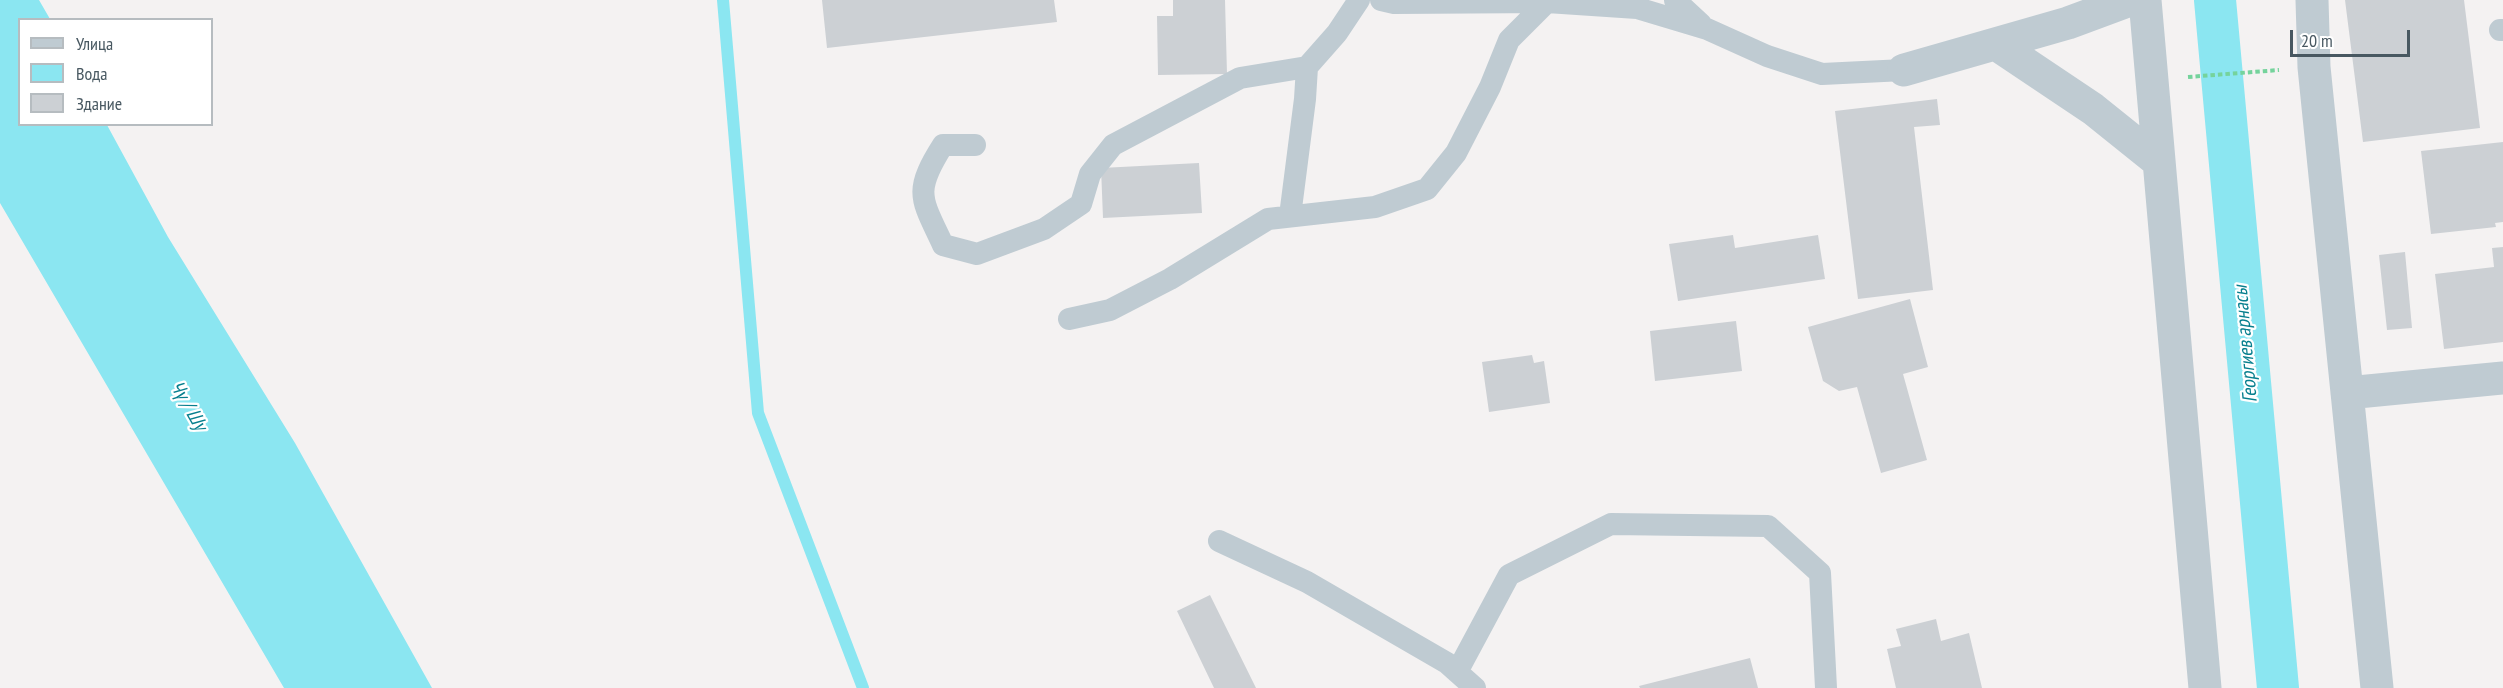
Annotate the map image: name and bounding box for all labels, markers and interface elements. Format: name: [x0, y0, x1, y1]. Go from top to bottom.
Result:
legend: [18, 18, 213, 126]
scale bar: [2293, 18, 2413, 56]
text: 20 m: [2301, 29, 2333, 52]
text: Улица: [76, 32, 113, 55]
text: Вода: [76, 62, 107, 85]
text: Здание: [76, 92, 122, 115]
water label: Георгиев арнасы: [2229, 285, 2263, 403]
water label: Чү / Шу: [164, 377, 212, 435]

